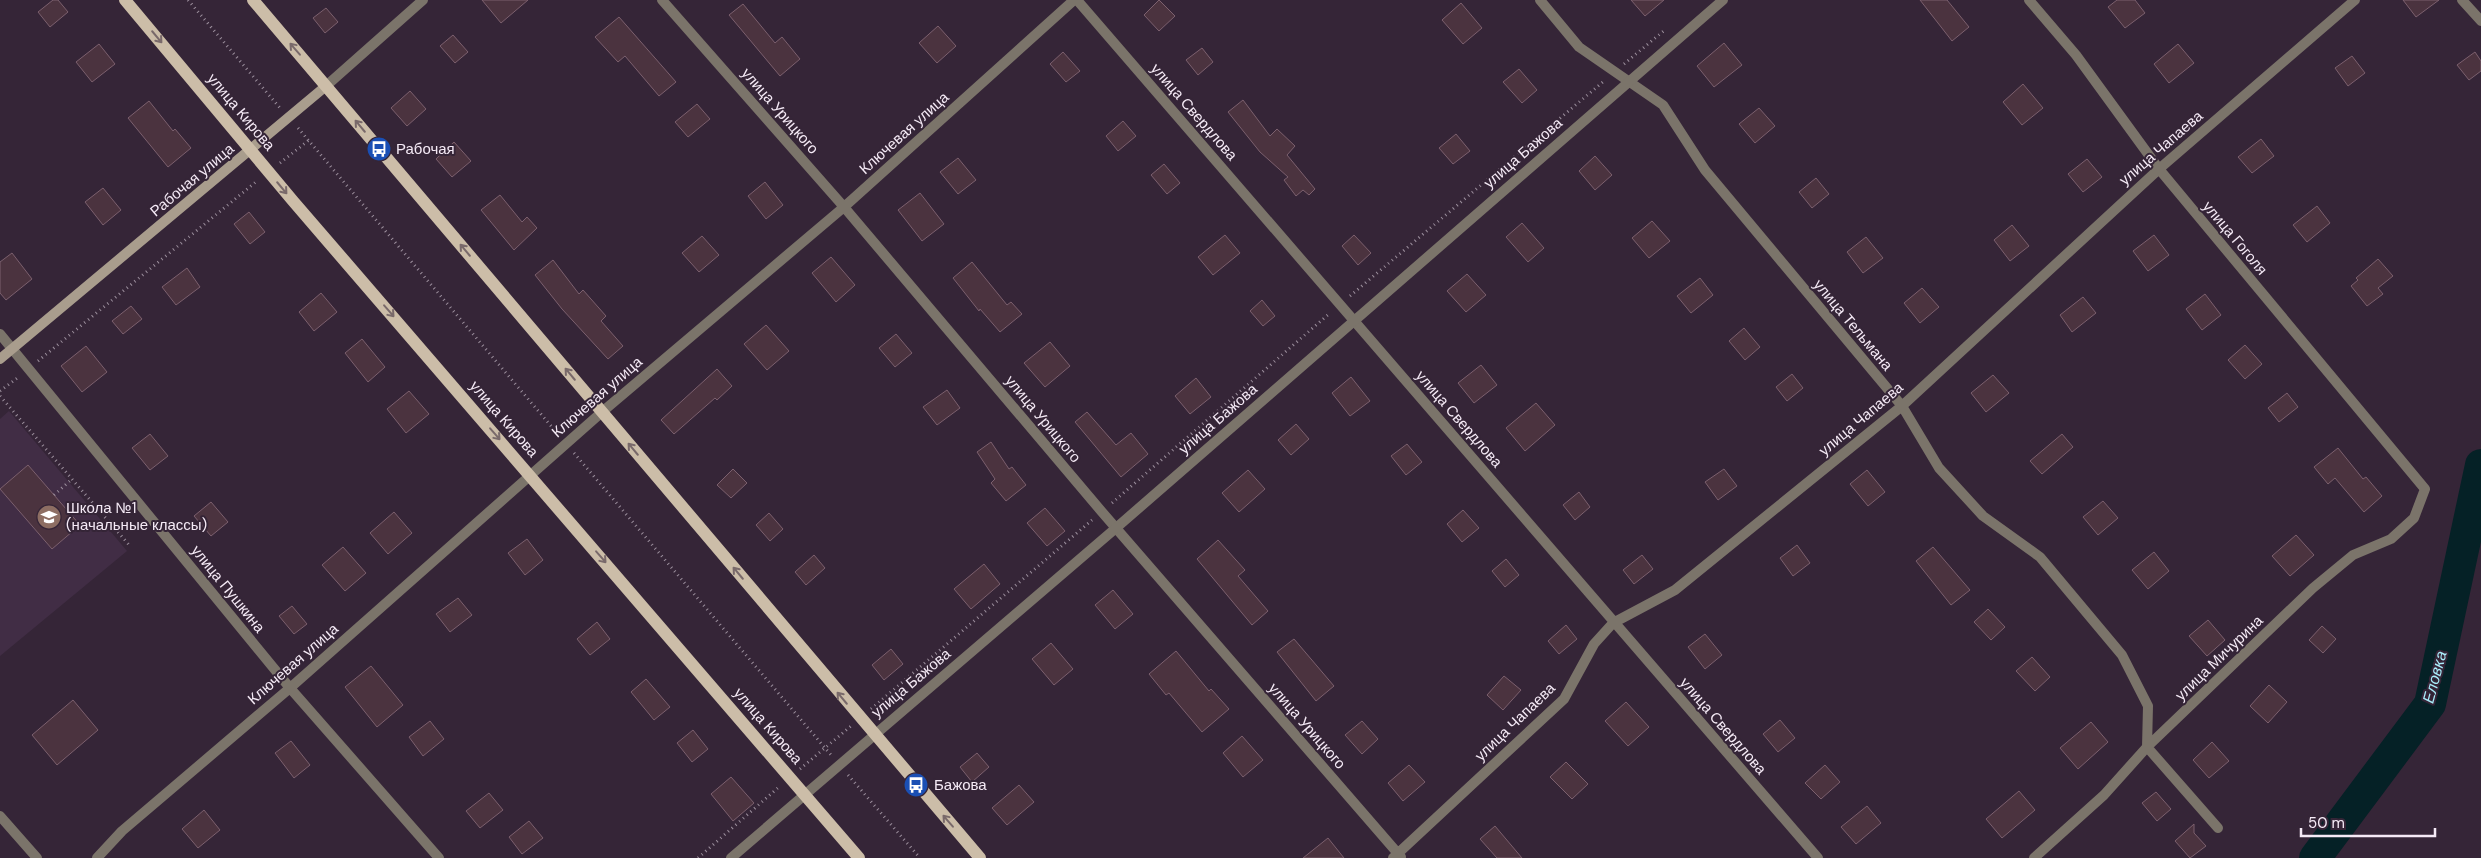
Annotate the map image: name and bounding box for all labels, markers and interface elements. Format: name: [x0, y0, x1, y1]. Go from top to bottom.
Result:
one-way arrow: [151, 31, 163, 44]
one-way arrow: [289, 42, 300, 55]
street label: улица Свердлова: [1146, 59, 1242, 165]
street label: улица Урицкого: [737, 64, 823, 158]
street label: улица Кирова: [203, 69, 280, 155]
street label: Ключевая улица: [855, 87, 954, 179]
street label: улица Чапаева: [2115, 106, 2207, 190]
street label: улица Бажова: [1479, 113, 1567, 193]
one-way arrow: [354, 120, 366, 133]
bus stop icon: Рабочая: [366, 136, 392, 162]
street label: Рабочая улица: [146, 139, 239, 221]
place label: Рабочая: [396, 139, 455, 159]
one-way arrow: [277, 181, 288, 194]
street label: улица Гоголя: [2198, 197, 2272, 279]
one-way arrow: [459, 244, 471, 257]
street label: улица Тельмана: [1809, 275, 1897, 375]
one-way arrow: [383, 304, 394, 317]
street label: Ключевая улица: [547, 352, 647, 442]
street label: улица Свердлова: [1411, 366, 1507, 472]
one-way arrow: [564, 368, 576, 381]
street label: улица Урицкого: [1001, 371, 1085, 467]
street label: улица Кирова: [465, 377, 543, 462]
street label: улица Чапаева: [1815, 377, 1908, 460]
street label: улица Бажова: [1174, 379, 1262, 459]
one-way arrow: [489, 427, 500, 440]
one-way arrow: [628, 443, 639, 456]
place label: Школа №1 (начальные классы): [66, 498, 207, 535]
school or university icon: Школа №1 (начальные классы): [36, 504, 62, 530]
street label: улица Пушкина: [187, 541, 270, 637]
one-way arrow: [595, 550, 606, 563]
one-way arrow: [732, 567, 743, 580]
street label: улица Мичурина: [2171, 611, 2268, 705]
street label: Ключевая улица: [243, 619, 343, 709]
street label: улица Бажова: [867, 643, 955, 722]
water label: Еловка: [2417, 649, 2452, 706]
street label: улица Свердлова: [1675, 673, 1771, 779]
street label: улица Чапаева: [1470, 678, 1560, 765]
street label: улица Урицкого: [1264, 679, 1350, 773]
street label: улица Кирова: [729, 684, 807, 769]
one-way arrow: [836, 691, 848, 704]
bus stop icon: Бажова: [903, 772, 929, 798]
place label: Бажова: [934, 775, 987, 795]
scale bar: [2301, 806, 2435, 838]
text: 50 m: [2308, 813, 2345, 833]
one-way arrow: [942, 815, 953, 828]

